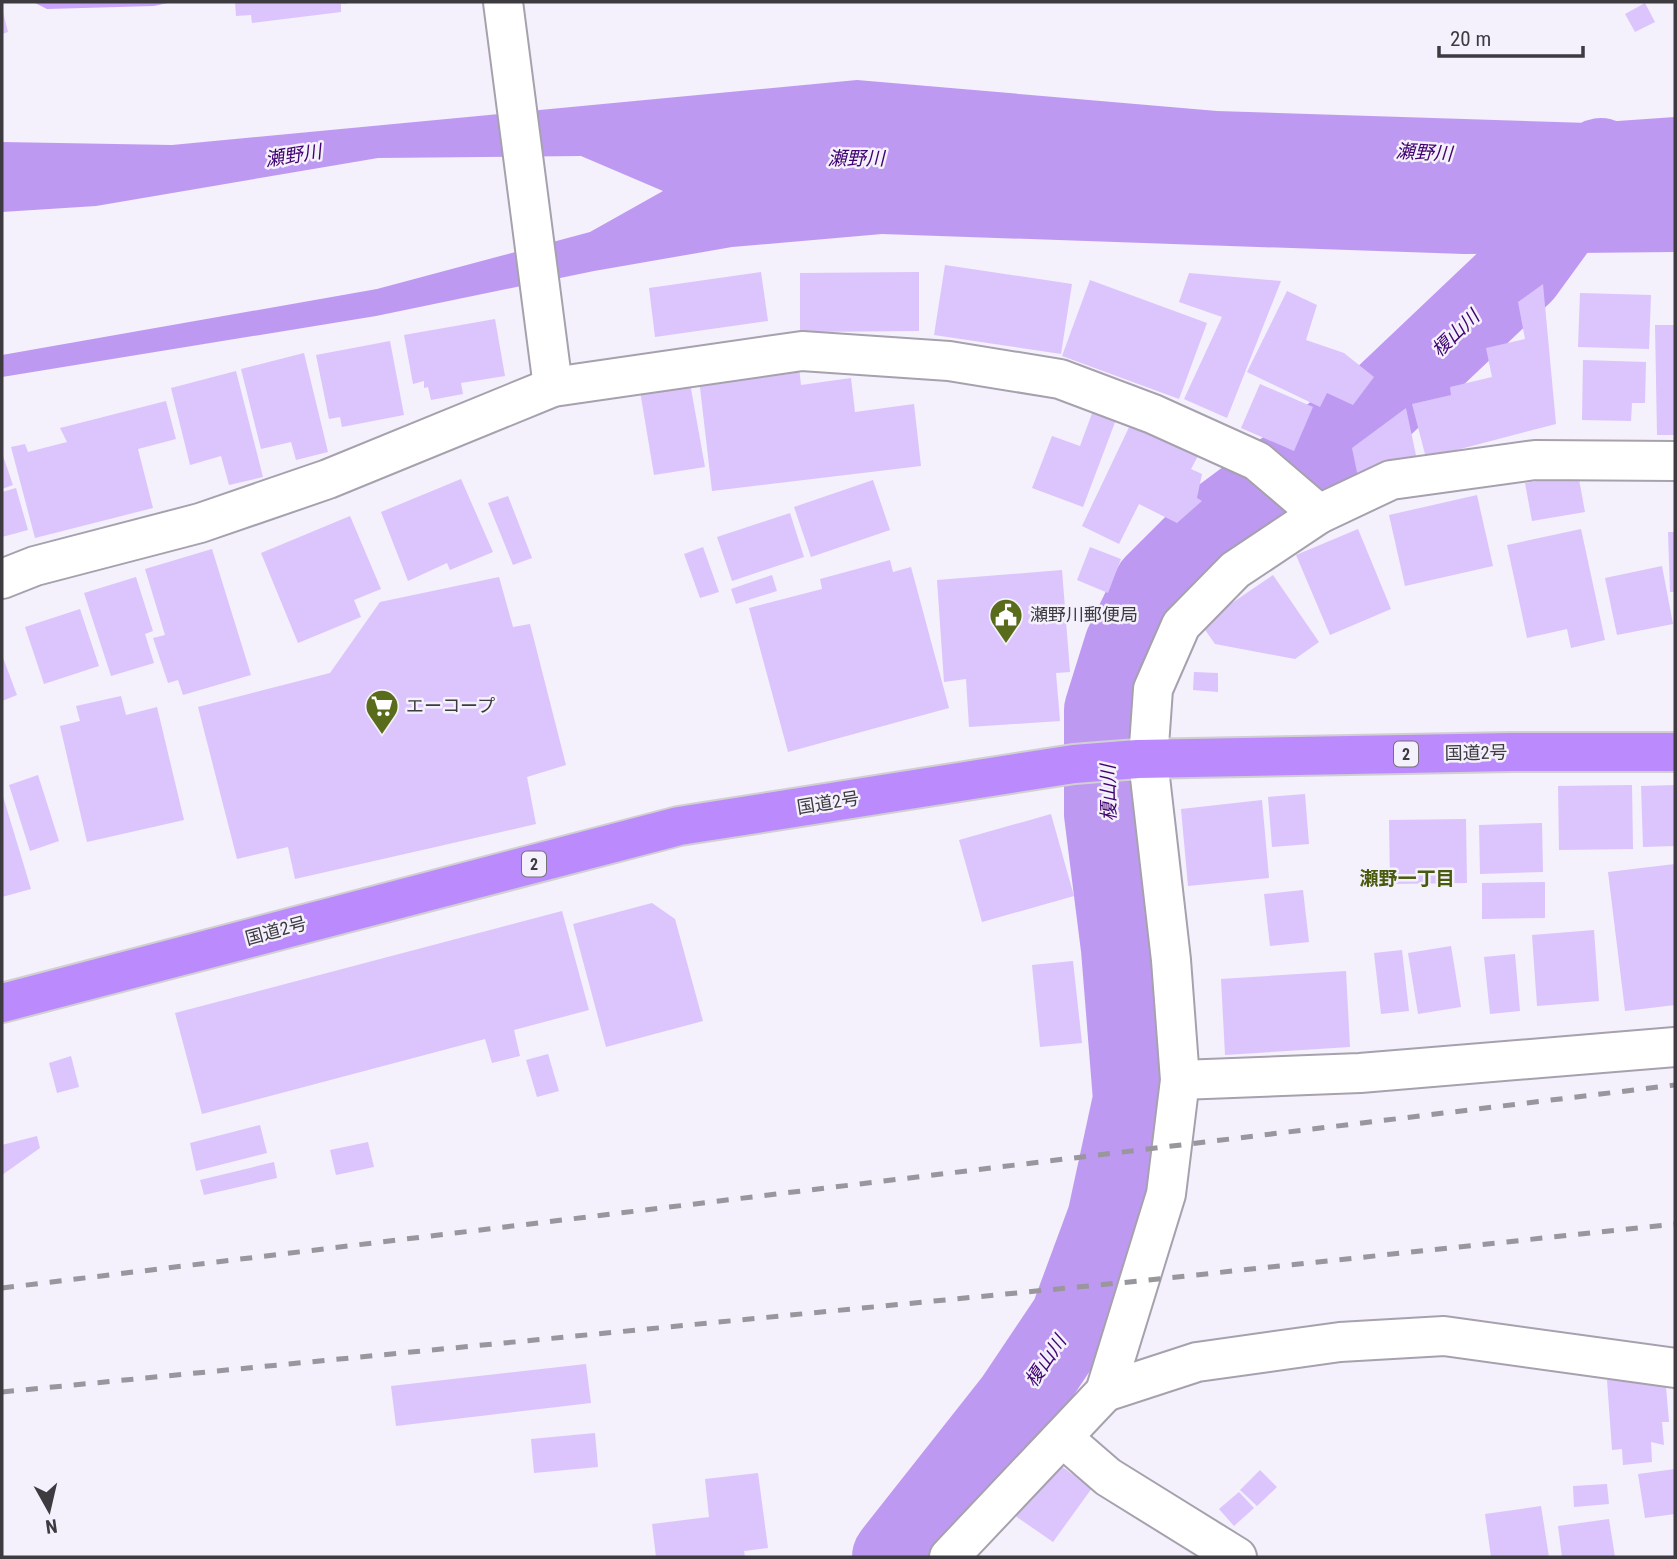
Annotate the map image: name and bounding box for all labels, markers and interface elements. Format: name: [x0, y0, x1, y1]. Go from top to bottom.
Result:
scale bar: [1439, 14, 1582, 58]
text: 20 m: [1450, 27, 1491, 51]
water label: 瀬野川: [263, 139, 325, 171]
water label: 瀬野川: [1395, 140, 1455, 166]
water label: 瀬野川: [827, 147, 886, 170]
water label: 榎山川: [1427, 304, 1485, 361]
public building icon: 瀬野川郵便局: [987, 596, 1025, 645]
place label: 瀬野川郵便局: [1030, 604, 1138, 625]
supermarket icon: エーコープ: [363, 687, 401, 736]
place label: エーコープ: [406, 695, 495, 716]
road number: 2: [1394, 741, 1418, 766]
street label: 国道2号: [1444, 741, 1508, 764]
water label: 榎山川: [1096, 762, 1120, 822]
street label: 国道2号: [795, 787, 861, 818]
road number: 2: [522, 852, 546, 876]
district label: 瀬野一丁目: [1359, 867, 1455, 890]
street label: 国道2号: [243, 912, 309, 949]
water label: 榎山川: [1020, 1330, 1072, 1391]
north arrow: [14, 1475, 84, 1545]
text: N: [44, 1514, 59, 1539]

